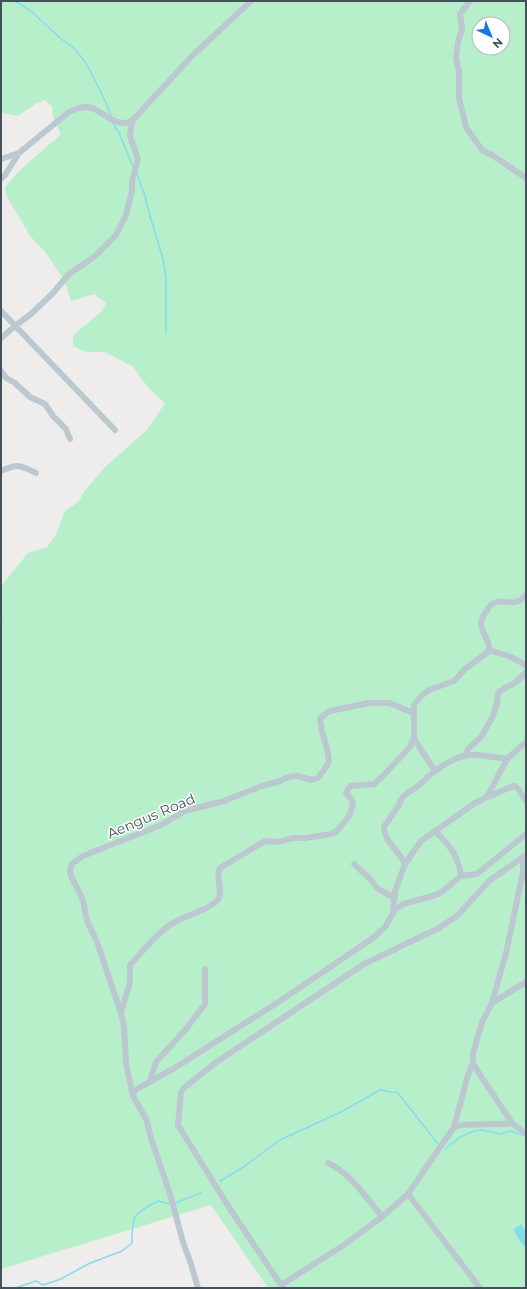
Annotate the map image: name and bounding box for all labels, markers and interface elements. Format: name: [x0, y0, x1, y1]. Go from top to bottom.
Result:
north arrow: [471, 16, 511, 56]
text: N: [490, 35, 506, 51]
street label: Aengus Road: [104, 789, 198, 843]

